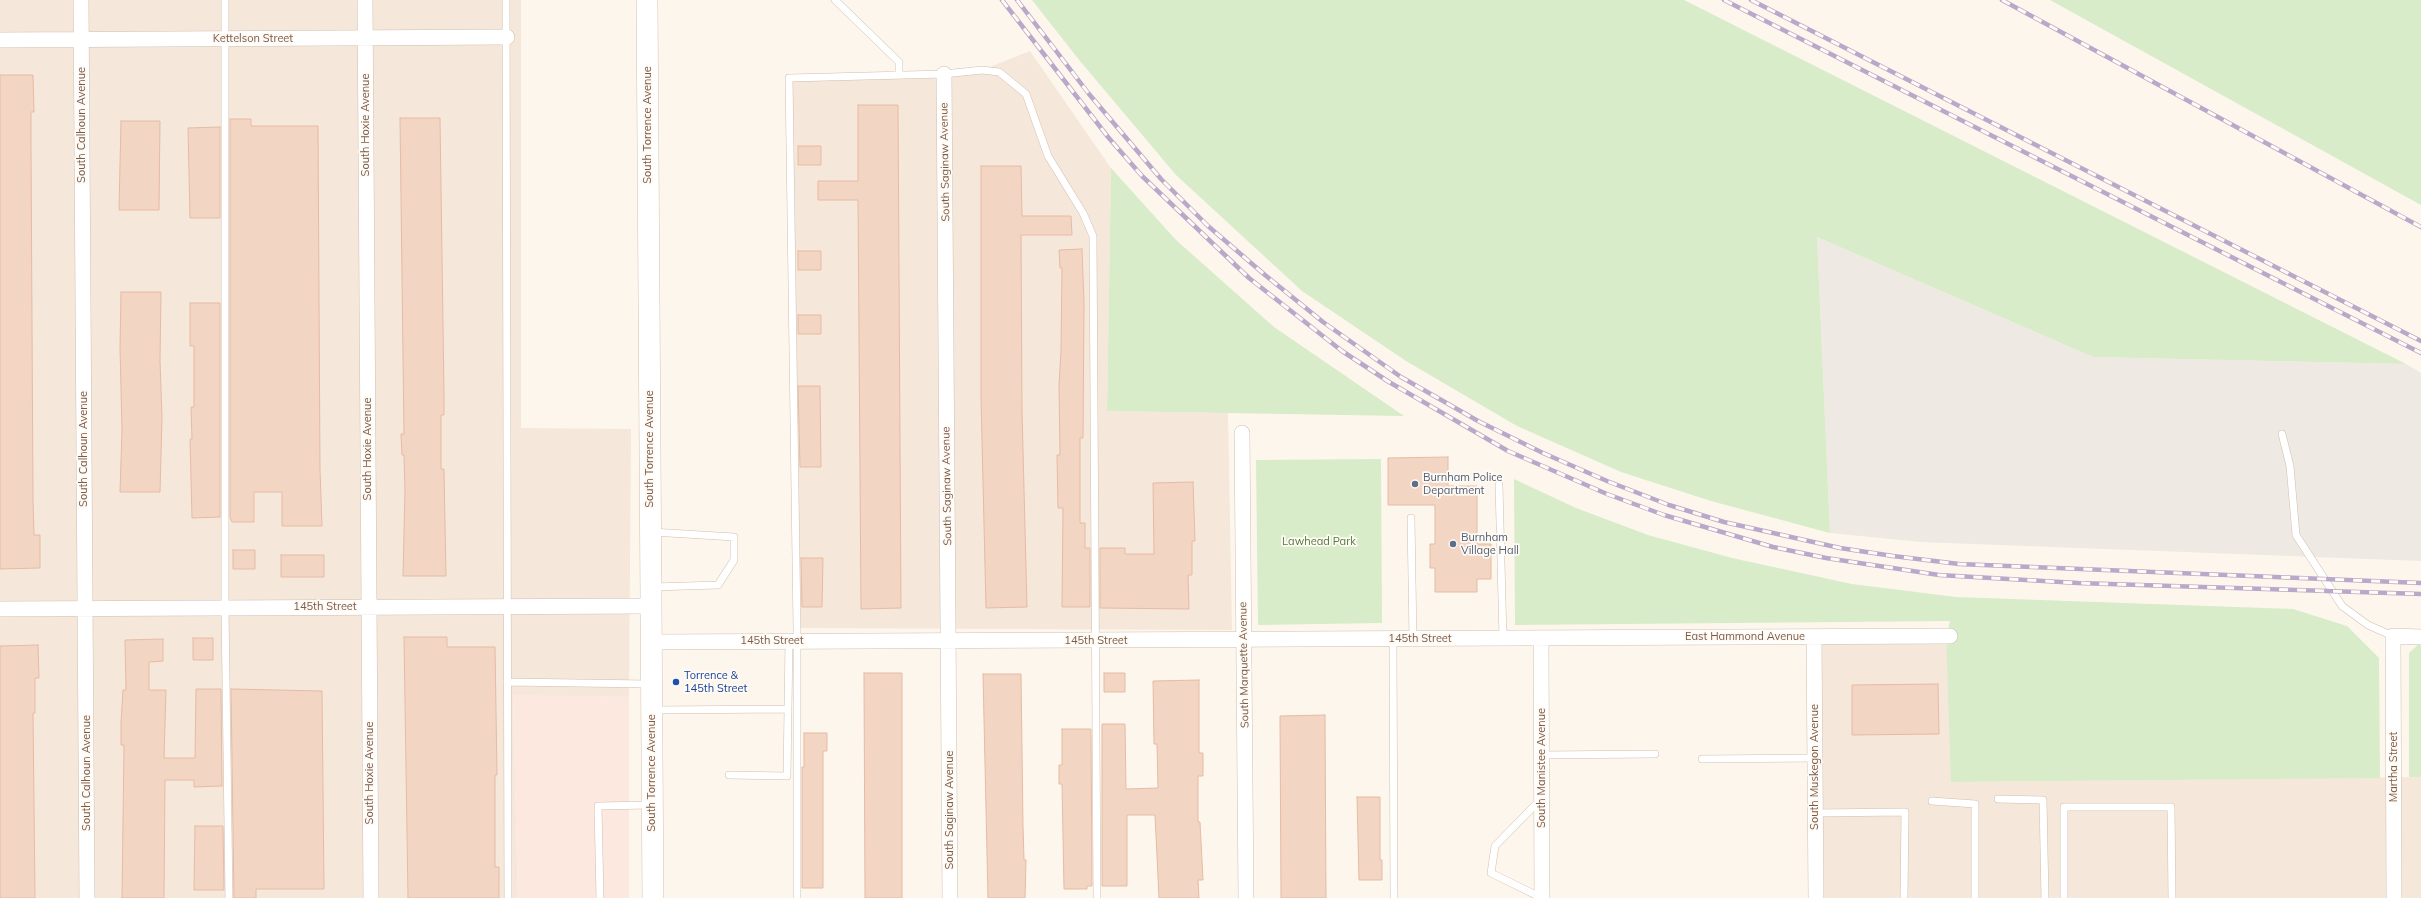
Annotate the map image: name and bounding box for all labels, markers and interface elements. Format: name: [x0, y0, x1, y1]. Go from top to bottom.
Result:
street label: Kettelson Street: [213, 32, 293, 46]
street label: South Torrence Avenue: [641, 66, 655, 184]
street label: South Calhoun Avenue: [75, 67, 89, 183]
street label: South Hoxie Avenue: [359, 74, 373, 176]
street label: South Saginaw Avenue: [937, 102, 953, 222]
street label: South Torrence Avenue: [643, 390, 657, 508]
street label: South Calhoun Avenue: [77, 391, 91, 507]
street label: South Hoxie Avenue: [361, 398, 375, 500]
street label: South Saginaw Avenue: [939, 426, 955, 546]
place label: Burnham Police Department: [1423, 471, 1503, 497]
marker: Burnham Police Department: [1410, 479, 1420, 489]
place label: Burnham Village Hall: [1461, 531, 1519, 557]
park label: Lawhead Park: [1282, 535, 1356, 549]
marker: Burnham Village Hall: [1448, 539, 1458, 549]
street label: 145th Street: [293, 600, 357, 614]
street label: South Marquette Avenue: [1236, 602, 1252, 728]
street label: East Hammond Avenue: [1685, 630, 1805, 644]
street label: 145th Street: [1388, 632, 1452, 646]
street label: 145th Street: [740, 634, 804, 648]
street label: 145th Street: [1064, 634, 1128, 648]
place label: Torrence & 145th Street: [684, 669, 747, 695]
marker: Torrence & 145th Street: [671, 677, 681, 687]
street label: South Muskegon Avenue: [1808, 704, 1822, 830]
street label: South Manistee Avenue: [1535, 708, 1549, 828]
street label: South Torrence Avenue: [645, 714, 659, 832]
street label: South Calhoun Avenue: [80, 715, 94, 831]
street label: South Hoxie Avenue: [363, 722, 377, 824]
street label: Martha Street: [2387, 732, 2401, 802]
street label: South Saginaw Avenue: [943, 750, 957, 870]

